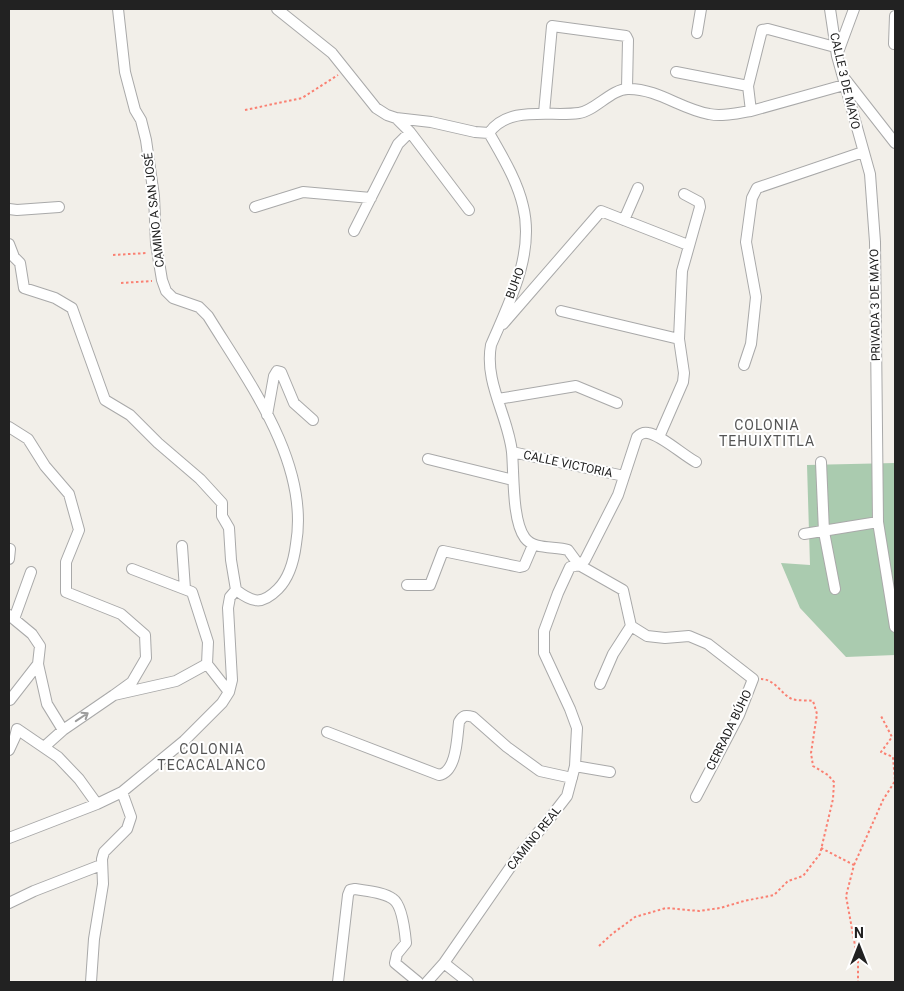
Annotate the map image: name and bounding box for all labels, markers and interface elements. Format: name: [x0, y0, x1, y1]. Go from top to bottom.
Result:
street label: CALLE 3 DE MAYO: [827, 31, 863, 131]
street label: CAMINO A SAN JOSÉ: [140, 152, 167, 268]
street label: PRIVADA 3 DE MAYO: [867, 249, 883, 361]
street label: BUHO: [503, 266, 527, 300]
district label: COLONIA TEHUIXTITLA: [719, 417, 815, 449]
street label: CALLE VICTORIA: [522, 448, 614, 480]
street label: CERRADA BÚHO: [703, 687, 755, 773]
one-way arrow: [75, 712, 89, 722]
district label: COLONIA TECACALANCO: [157, 741, 267, 773]
street label: CAMINO REAL: [504, 803, 564, 873]
north arrow: [834, 921, 884, 971]
text: N: [854, 925, 864, 941]

